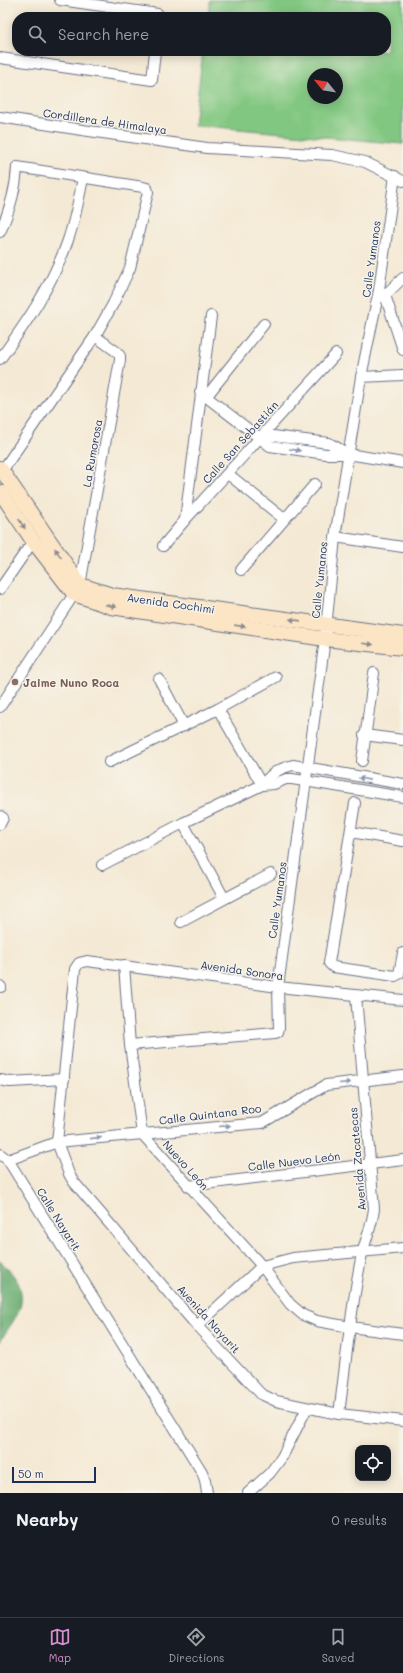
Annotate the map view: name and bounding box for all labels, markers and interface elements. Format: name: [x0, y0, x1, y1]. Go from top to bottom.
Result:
search box: [12, 12, 391, 56]
icon: search: [26, 23, 48, 45]
text: Search here: [58, 24, 149, 44]
north arrow: [307, 68, 343, 104]
street label: Cordillera de Himalaya: [42, 105, 168, 137]
street label: Calle Yumanos: [358, 220, 384, 298]
street label: Calle San Sebastián: [199, 397, 281, 487]
street label: La Rumorosa: [79, 418, 105, 488]
one-way arrow: [289, 447, 301, 453]
one-way arrow: [18, 519, 26, 530]
street label: Calle Yumanos: [307, 541, 331, 619]
one-way arrow: [54, 547, 62, 558]
street label: Avenida Cochimí: [126, 589, 216, 617]
one-way arrow: [105, 604, 117, 610]
one-way arrow: [289, 617, 301, 623]
one-way arrow: [234, 623, 246, 629]
one-way arrow: [362, 641, 374, 647]
place label: Jaime Nuno Roca: [23, 675, 119, 690]
marker: Jaime Nuno Roca: [10, 677, 20, 687]
one-way arrow: [358, 775, 371, 781]
street label: Calle Yumanos: [264, 861, 290, 939]
street label: Avenida Sonora: [200, 957, 285, 983]
one-way arrow: [339, 1079, 351, 1086]
street label: Calle Quintana Roo: [158, 1100, 262, 1128]
street label: Avenida Zacatecas: [345, 1107, 369, 1211]
one-way arrow: [219, 1123, 231, 1129]
one-way arrow: [90, 1135, 102, 1142]
street label: Nuevo León: [160, 1137, 212, 1193]
street label: Calle Nuevo León: [247, 1148, 341, 1174]
street label: Calle Nayarit: [34, 1185, 84, 1254]
street label: Avenida Nayarit: [174, 1282, 244, 1357]
map controls: [355, 1445, 391, 1481]
button: locate: [355, 1445, 391, 1481]
scale bar: [12, 1465, 96, 1484]
text: 50 m: [18, 1466, 44, 1481]
text: Nearby: [16, 1508, 78, 1530]
text: 0 results: [332, 1511, 387, 1528]
tab: Map: [49, 1626, 71, 1665]
tab: Directions: [168, 1626, 224, 1665]
tab: Saved: [322, 1626, 354, 1665]

